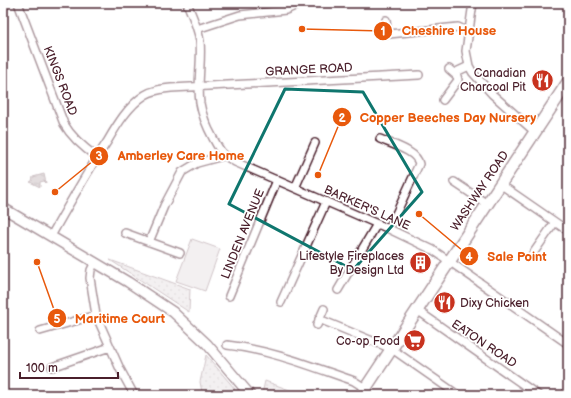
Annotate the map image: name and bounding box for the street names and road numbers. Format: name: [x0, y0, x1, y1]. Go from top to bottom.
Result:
street label: KINGS ROAD: [40, 44, 80, 118]
street label: GRANGE ROAD: [265, 60, 353, 80]
street label: WASHWAY ROAD: [448, 148, 512, 234]
street label: BARKER'S LANE: [322, 182, 412, 234]
street label: LINDEN AVENUE: [218, 187, 268, 281]
street label: EATON ROAD: [449, 317, 520, 371]

